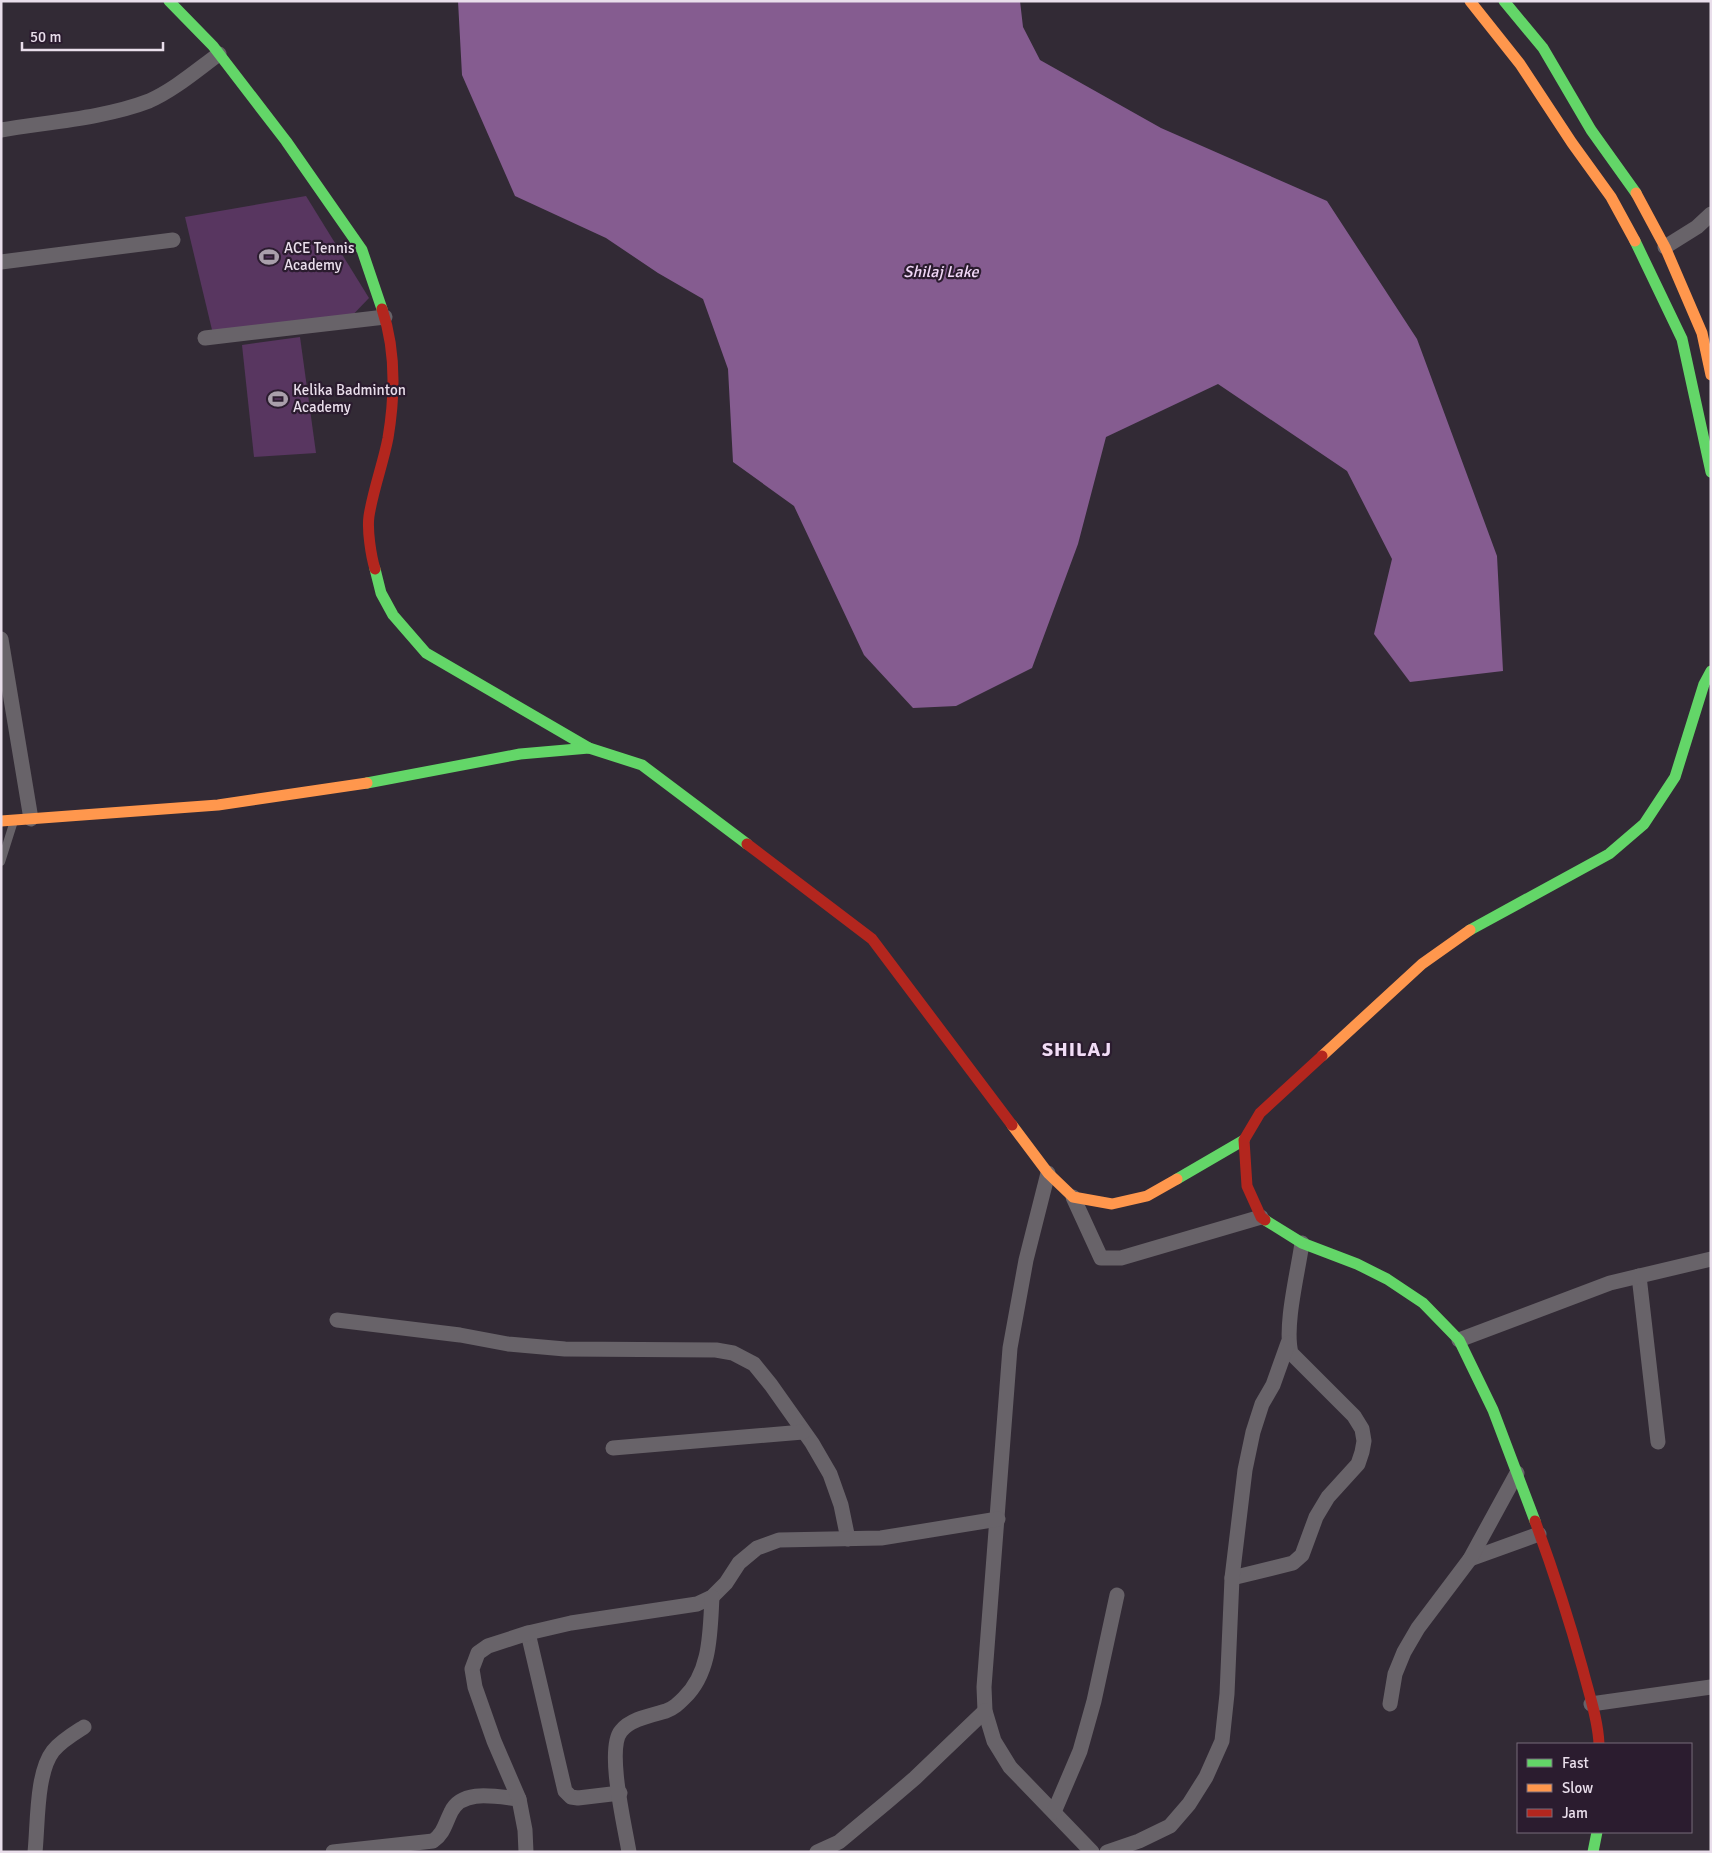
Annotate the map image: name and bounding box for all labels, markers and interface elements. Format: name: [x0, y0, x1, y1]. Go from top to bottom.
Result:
scale bar: [22, 20, 164, 52]
text: 50 m: [30, 28, 61, 46]
place label: ACE Tennis Academy: [284, 239, 355, 274]
sports icon: ACE Tennis Academy: [258, 246, 280, 268]
water label: Shilaj Lake: [904, 262, 979, 282]
place label: Kelika Badminton Academy: [293, 381, 406, 416]
sports icon: Kelika Badminton Academy: [267, 388, 289, 410]
district label: SHILAJ: [1042, 1037, 1112, 1062]
legend: [1517, 1743, 1692, 1833]
text: Fast: [1562, 1754, 1589, 1772]
text: Slow: [1562, 1779, 1593, 1797]
text: Jam: [1562, 1804, 1588, 1822]

